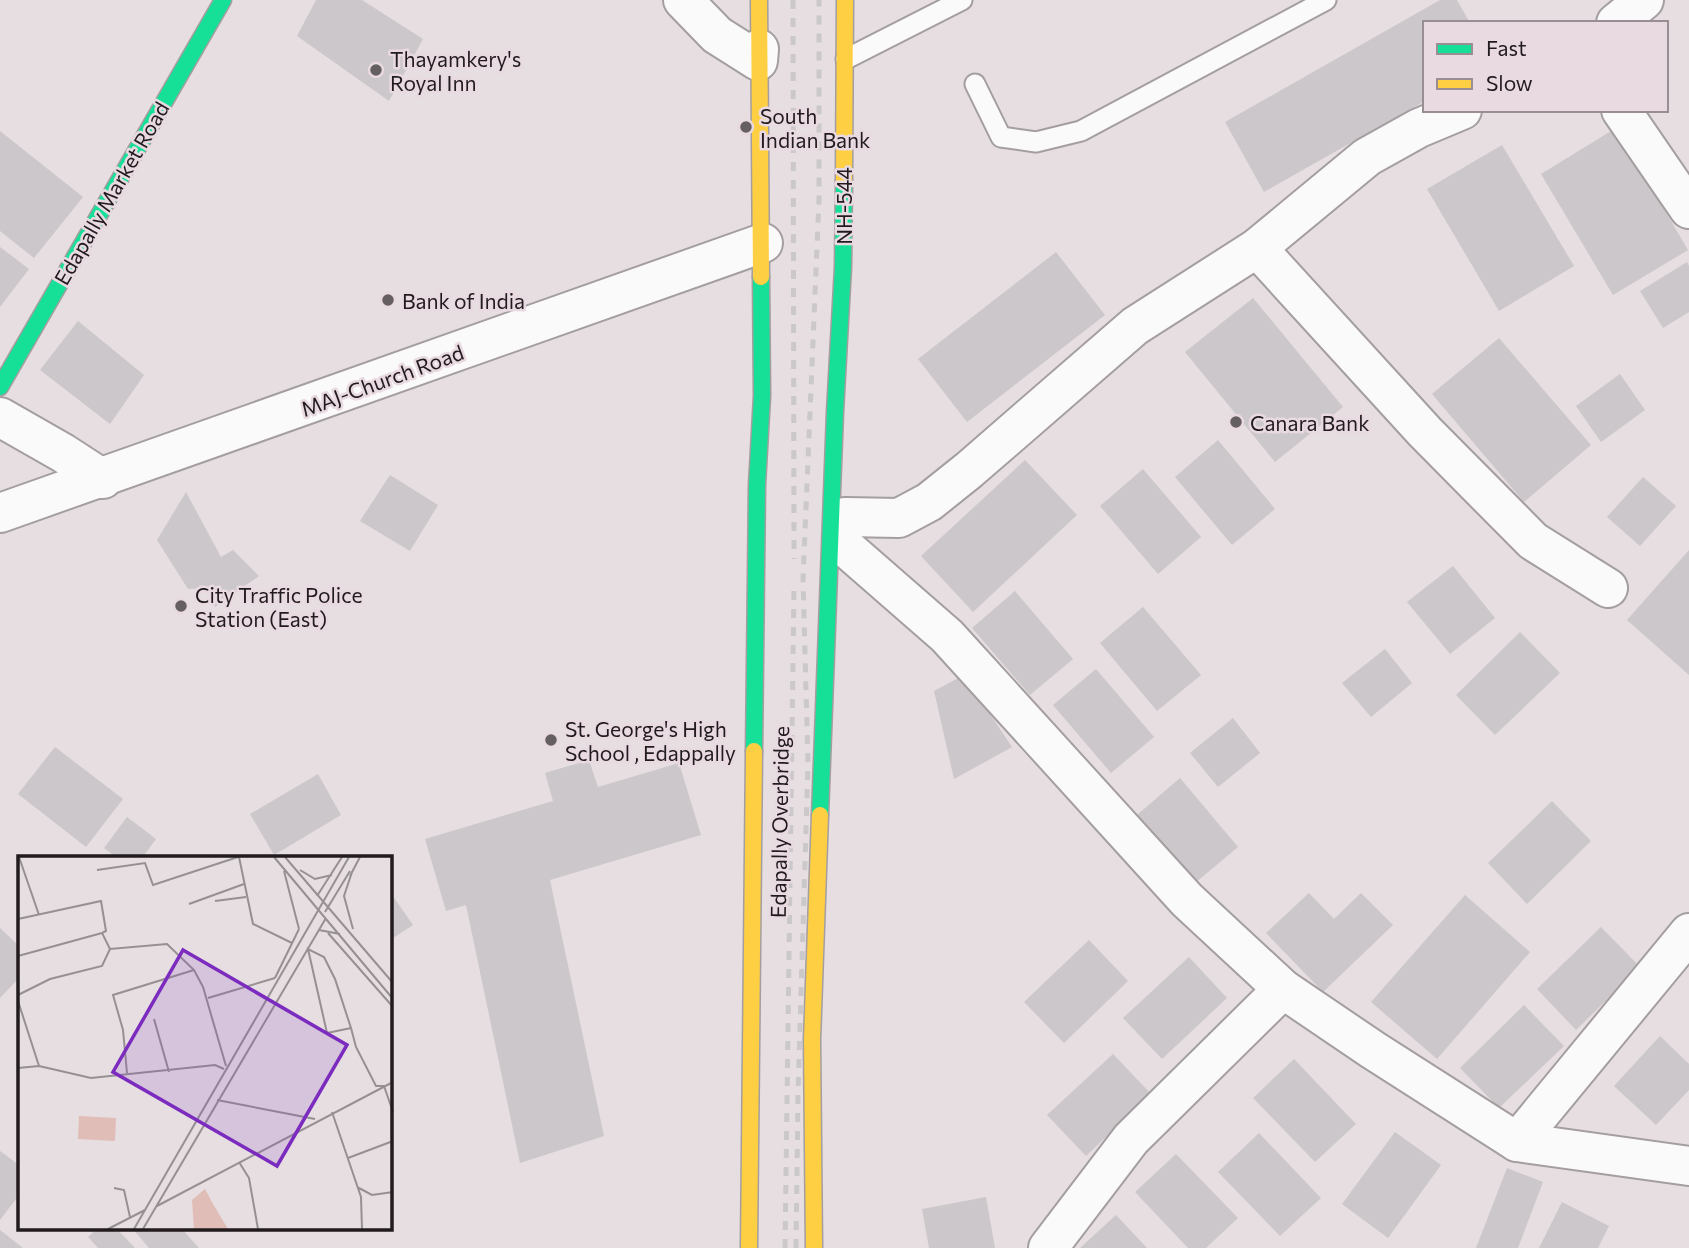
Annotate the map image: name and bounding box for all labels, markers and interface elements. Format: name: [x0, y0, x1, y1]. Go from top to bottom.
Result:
legend: [1423, 21, 1668, 112]
text: Fast: [1486, 35, 1527, 60]
place label: Thayamkery's Royal Inn: [390, 46, 521, 95]
marker: Thayamkery's Royal Inn: [368, 62, 384, 78]
text: Slow: [1486, 70, 1533, 95]
street label: Edapally Market Road: [48, 97, 174, 289]
place label: South Indian Bank: [760, 103, 870, 152]
marker: South Indian Bank: [738, 119, 754, 135]
street label: NH-544: [831, 167, 856, 245]
place label: Bank of India: [402, 288, 525, 313]
marker: Bank of India: [380, 292, 396, 308]
street label: MAJ-Church Road: [297, 339, 467, 421]
place label: Canara Bank: [1250, 410, 1370, 435]
marker: Canara Bank: [1228, 414, 1244, 430]
place label: City Traffic Police Station (East): [195, 582, 363, 631]
marker: City Traffic Police Station (East): [173, 598, 189, 614]
place label: St. George's High School , Edappally: [565, 716, 736, 765]
street label: Edapally Overbridge: [765, 726, 793, 918]
marker: St. George's High School , Edappally: [543, 732, 559, 748]
inset map: [18, 856, 392, 1230]

